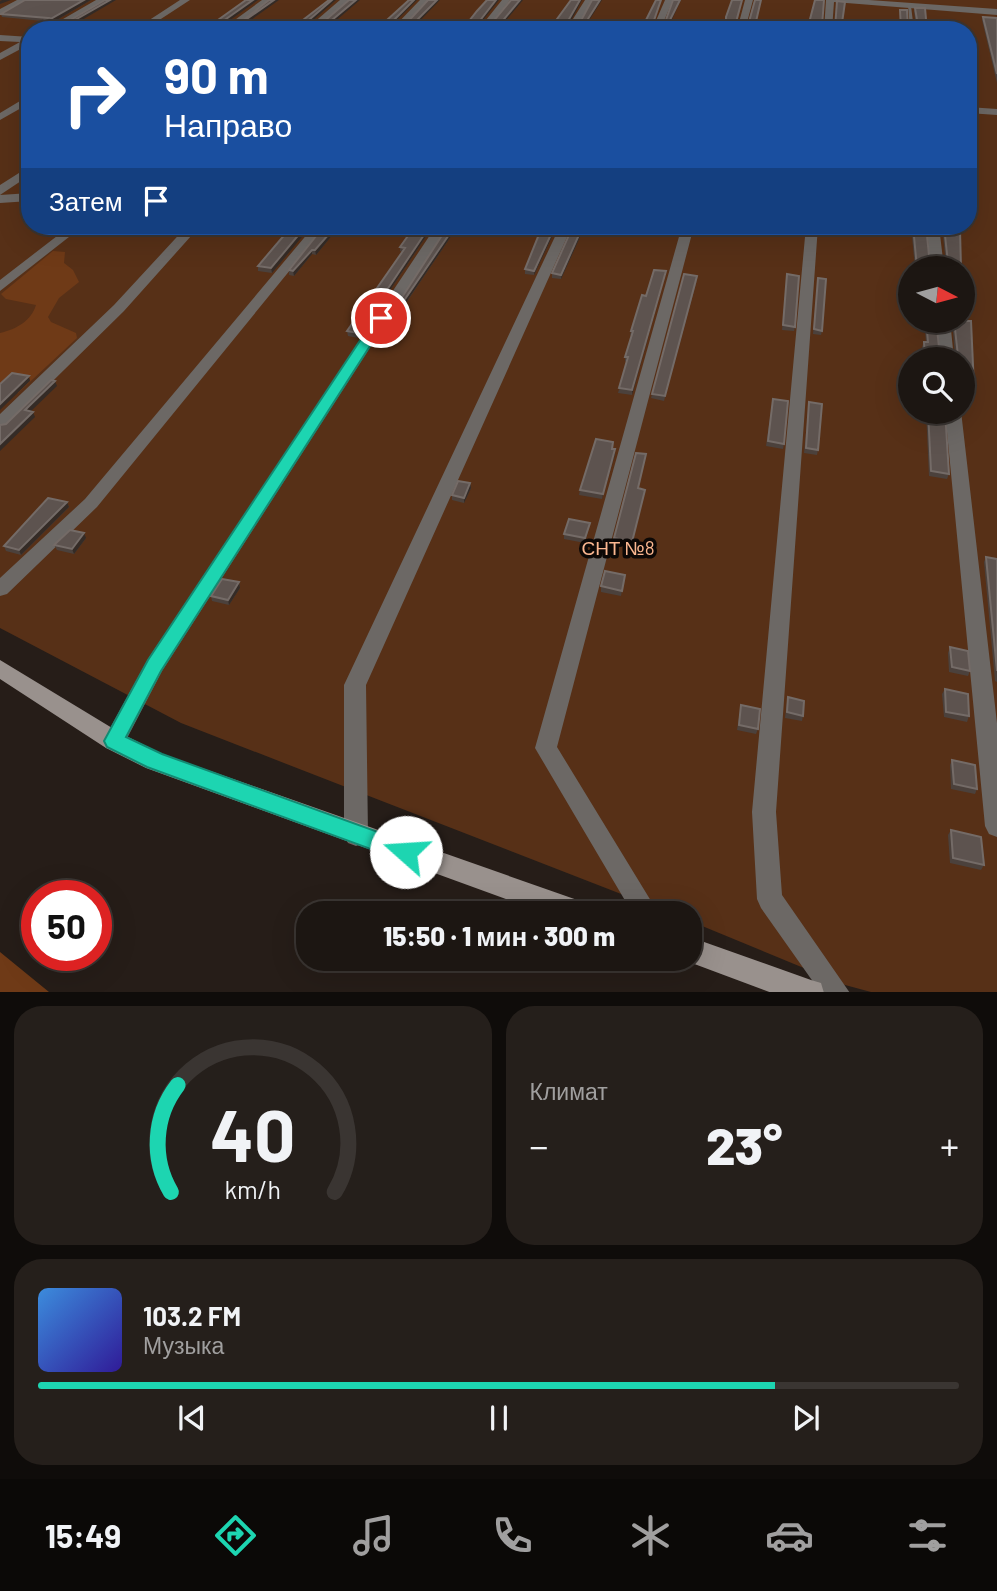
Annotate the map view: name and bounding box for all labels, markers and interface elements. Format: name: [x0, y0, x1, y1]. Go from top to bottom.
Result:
text: 90 m: [164, 45, 269, 104]
icon: right: [49, 49, 140, 140]
text: Направо: [164, 105, 292, 143]
icon: arrive: [137, 182, 175, 220]
text: Затем: [49, 185, 123, 216]
north arrow: [898, 256, 975, 332]
map controls: [898, 256, 975, 424]
pin: [351, 288, 411, 348]
icon: arrive: [362, 299, 400, 337]
button: search: [898, 347, 975, 424]
park label: СНТ №8: [581, 536, 655, 559]
position arrow: [369, 815, 443, 889]
speed limit sign: 50: [21, 880, 112, 971]
text: 15:50 · 1 мин · 300 m: [383, 920, 615, 951]
text: Климат: [530, 1077, 608, 1105]
text: 40: [210, 1089, 296, 1177]
text: 23°: [706, 1113, 783, 1175]
text: −: [530, 1122, 549, 1168]
text: +: [940, 1122, 959, 1168]
text: km/h: [224, 1173, 281, 1203]
text: 103.2 FM: [143, 1300, 241, 1331]
text: Музыка: [143, 1331, 224, 1359]
icon: previous: [173, 1399, 211, 1437]
icon: pause: [480, 1399, 518, 1437]
icon: next: [787, 1399, 825, 1437]
icon: directions: [211, 1511, 260, 1560]
icon: music: [349, 1511, 398, 1560]
icon: phone: [488, 1511, 537, 1560]
icon: climate: [626, 1511, 675, 1560]
icon: car: [765, 1511, 814, 1560]
icon: filters: [903, 1511, 952, 1560]
text: 15:49: [45, 1516, 121, 1554]

